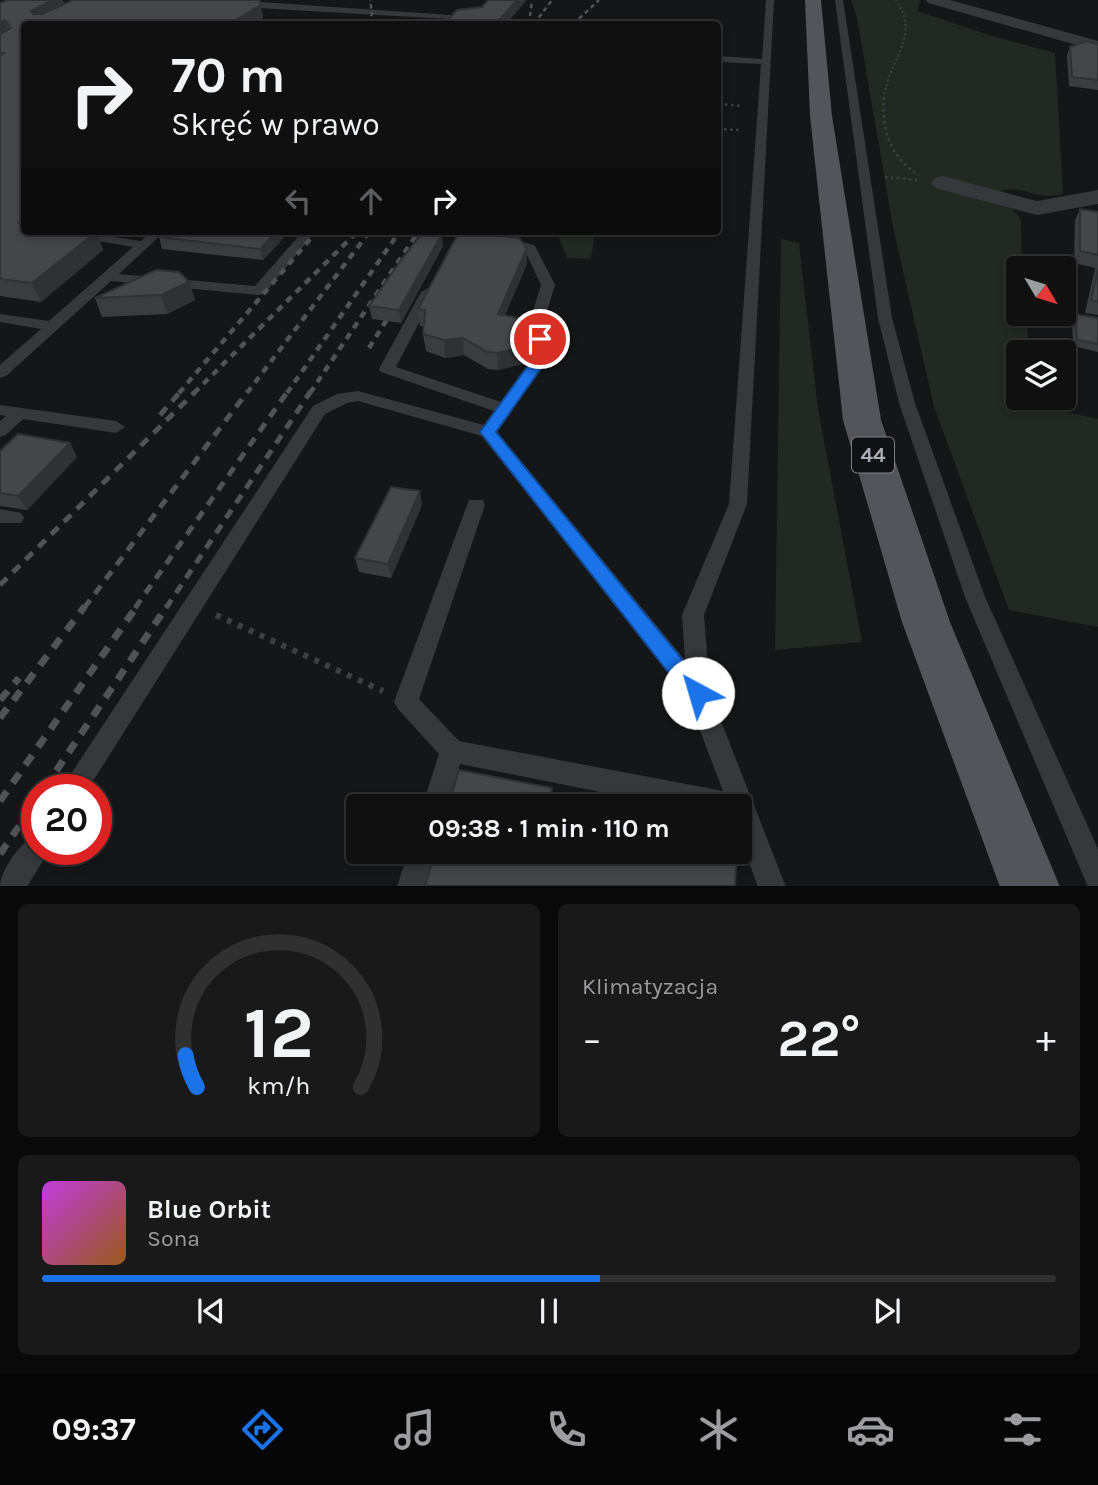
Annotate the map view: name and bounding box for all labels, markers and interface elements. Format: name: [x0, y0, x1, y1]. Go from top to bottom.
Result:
text: 70 m: [171, 47, 285, 104]
icon: right: [56, 49, 147, 140]
text: Skręć w prawo: [171, 106, 380, 143]
icon: left: [279, 182, 317, 220]
icon: ahead: [352, 182, 390, 220]
icon: right: [425, 182, 463, 220]
north arrow: [1006, 256, 1076, 326]
map controls: [1006, 256, 1076, 410]
pin: [510, 309, 570, 369]
icon: arrive: [521, 320, 559, 358]
button: layers: [1006, 340, 1076, 410]
road number: 44: [852, 438, 894, 472]
position arrow: [661, 656, 735, 730]
speed limit sign: 20: [21, 774, 112, 865]
text: 09:38 · 1 min · 110 m: [428, 813, 670, 844]
text: Klimatyzacja: [582, 973, 718, 1000]
text: 12: [244, 990, 314, 1075]
text: 22°: [777, 1008, 861, 1069]
text: −: [582, 1017, 602, 1062]
text: +: [1036, 1017, 1056, 1062]
text: km/h: [247, 1070, 311, 1099]
text: Blue Orbit: [147, 1194, 271, 1225]
text: Sona: [147, 1225, 200, 1252]
icon: previous: [192, 1292, 230, 1330]
icon: pause: [530, 1292, 568, 1330]
icon: next: [868, 1292, 906, 1330]
icon: directions: [238, 1405, 287, 1454]
icon: music: [390, 1405, 439, 1454]
icon: phone: [542, 1405, 591, 1454]
icon: climate: [694, 1405, 743, 1454]
icon: car: [846, 1405, 895, 1454]
icon: filters: [998, 1405, 1047, 1454]
text: 09:37: [51, 1411, 136, 1448]

